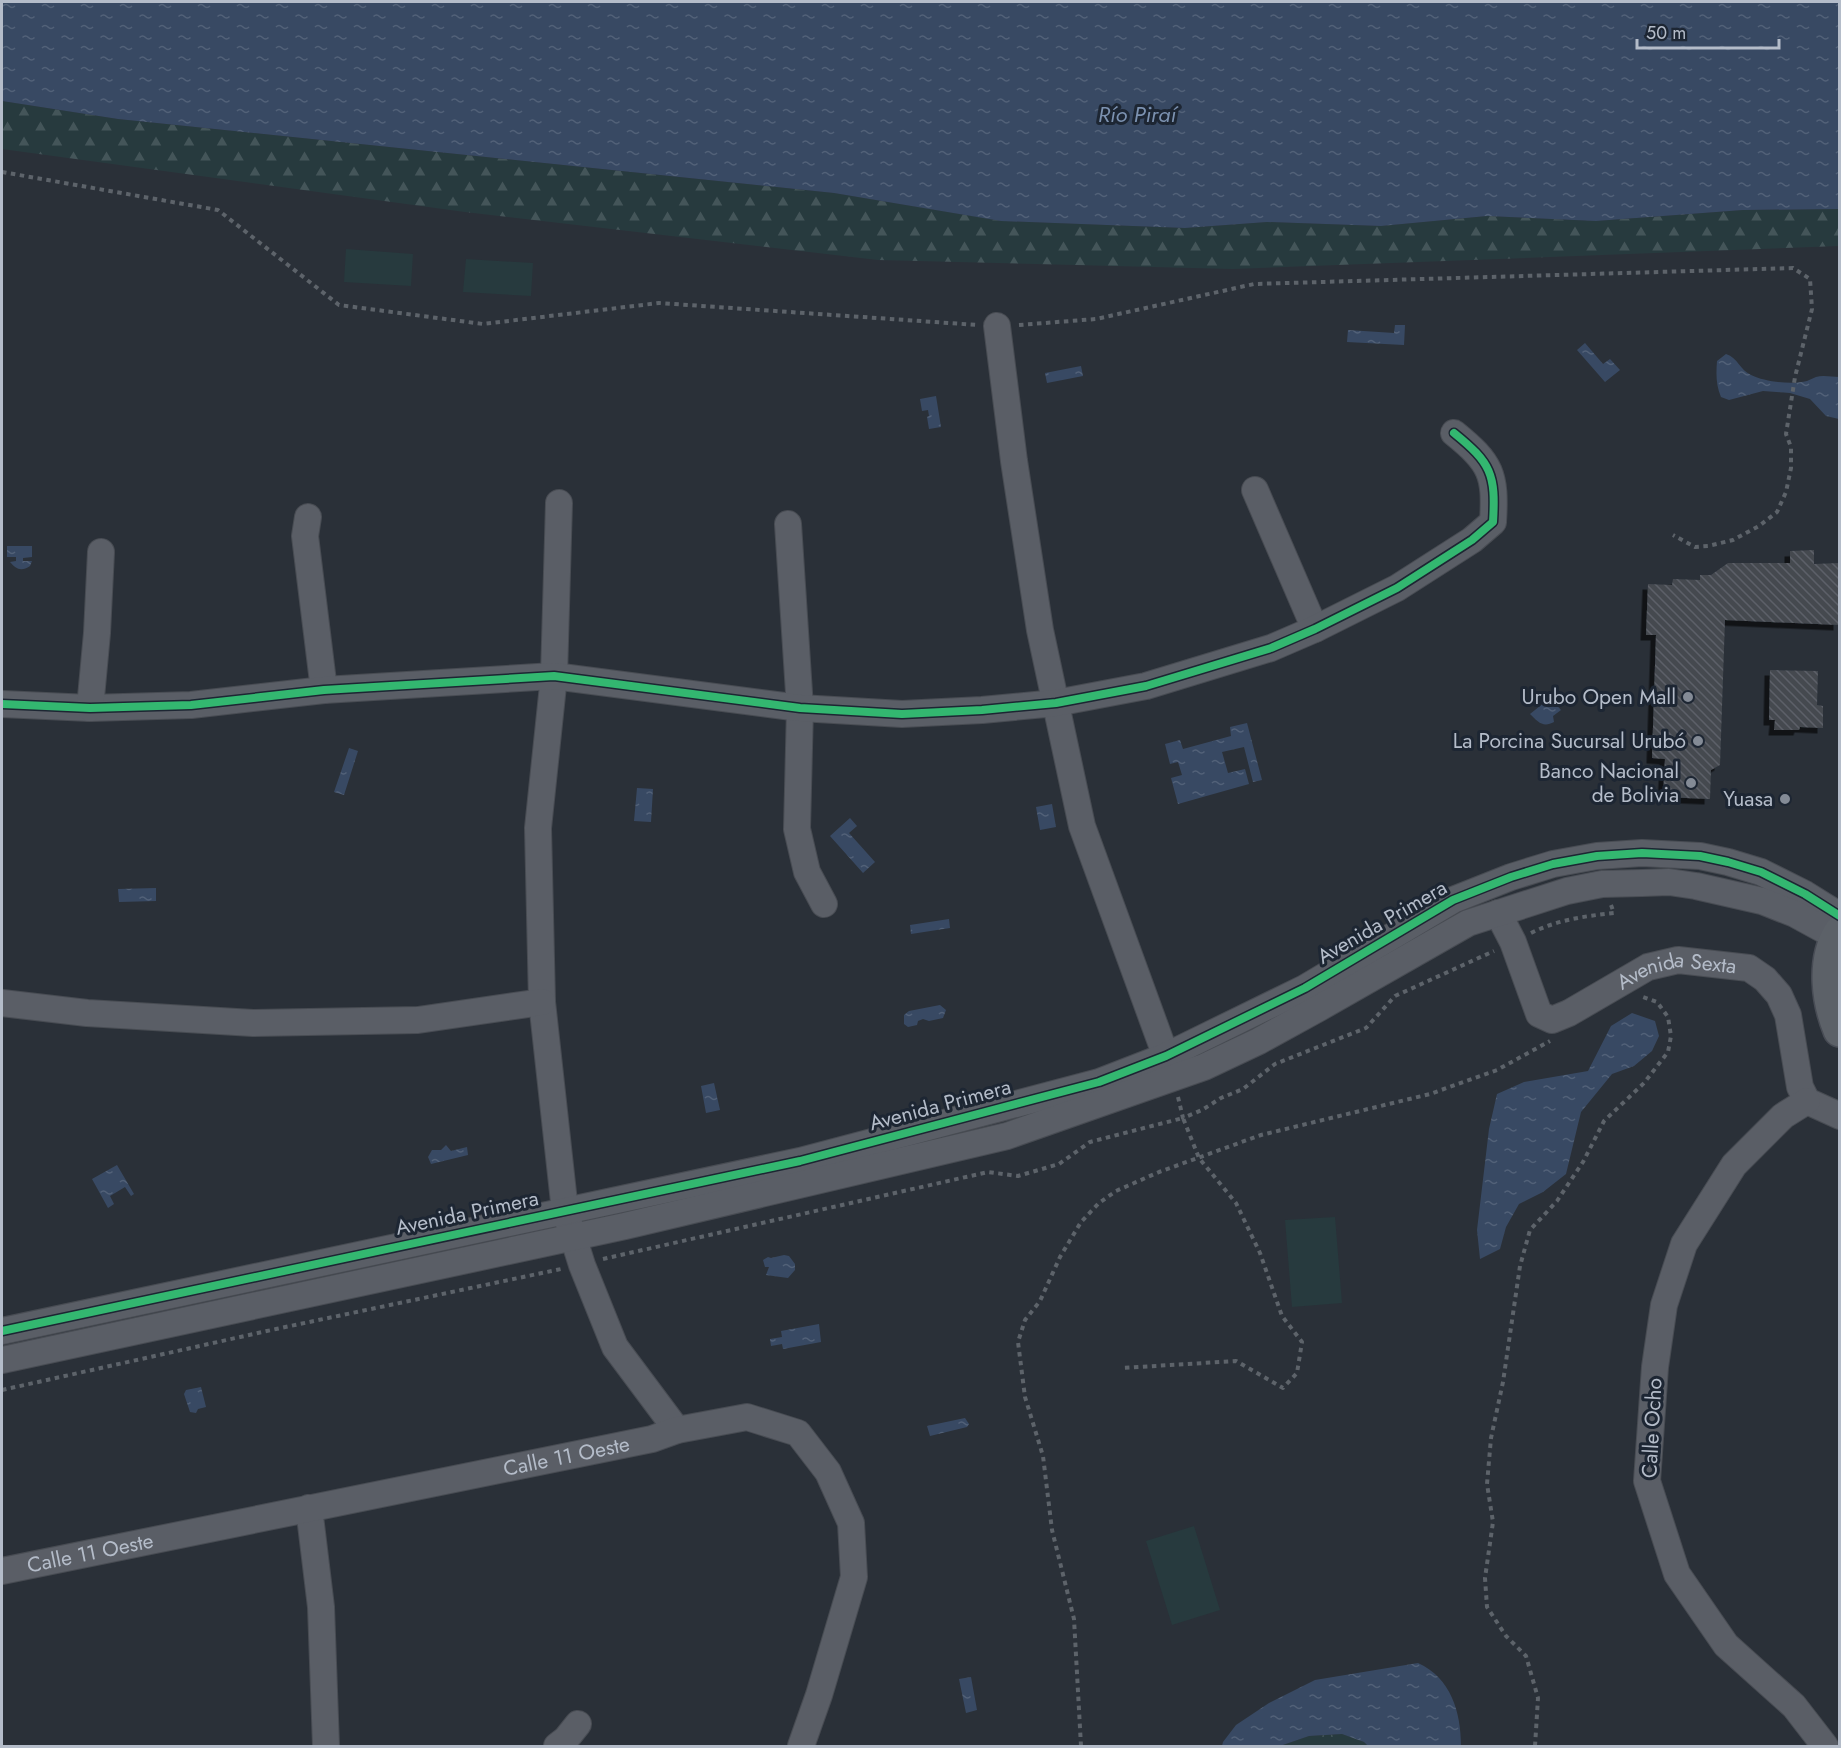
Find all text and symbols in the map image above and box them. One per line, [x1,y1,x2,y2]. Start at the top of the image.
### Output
scale bar [1637,12,1780,50]
text: 50 m [1646,20,1686,46]
water label: Río Piraí [1098,98,1179,130]
place label: Urubo Open Mall [1521,682,1676,712]
marker: Urubo Open Mall [1681,690,1695,704]
place label: La Porcina Sucursal Urubó [1453,726,1686,756]
marker: La Porcina Sucursal Urubó [1691,734,1705,748]
place label: Banco Nacional de Bolivia [1539,756,1679,810]
marker: Banco Nacional de Bolivia [1684,776,1698,790]
place label: Yuasa [1723,784,1773,814]
marker: Yuasa [1778,792,1792,806]
street label: Avenida Primera [1311,873,1453,971]
street label: Avenida Sexta [1611,945,1738,997]
street label: Avenida Primera [866,1072,1014,1138]
street label: Avenida Primera [393,1183,541,1243]
street label: Calle Ocho [1634,1377,1670,1479]
street label: Calle 11 Oeste [501,1429,633,1484]
street label: Calle 11 Oeste [24,1526,156,1581]

